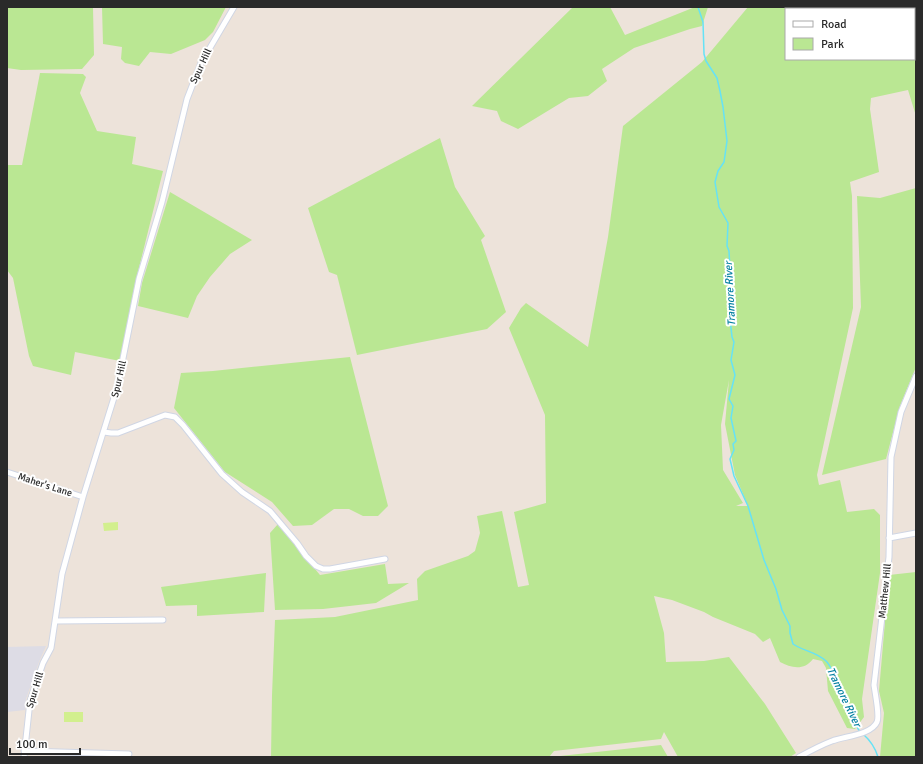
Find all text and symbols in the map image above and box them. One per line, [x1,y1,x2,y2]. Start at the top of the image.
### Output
legend [785,8,915,60]
text: Road [821,17,847,32]
text: Park [821,37,844,52]
street label: Spur Hill [188,46,214,86]
water label: Tramore River [722,259,738,327]
street label: Spur Hill [109,359,129,399]
street label: Maher's Lane [16,471,74,499]
street label: Matthew Hill [876,563,894,619]
water label: Tramore River [824,665,865,731]
street label: Spur Hill [24,670,46,710]
scale bar [10,730,80,756]
text: 100 m [16,737,48,752]

